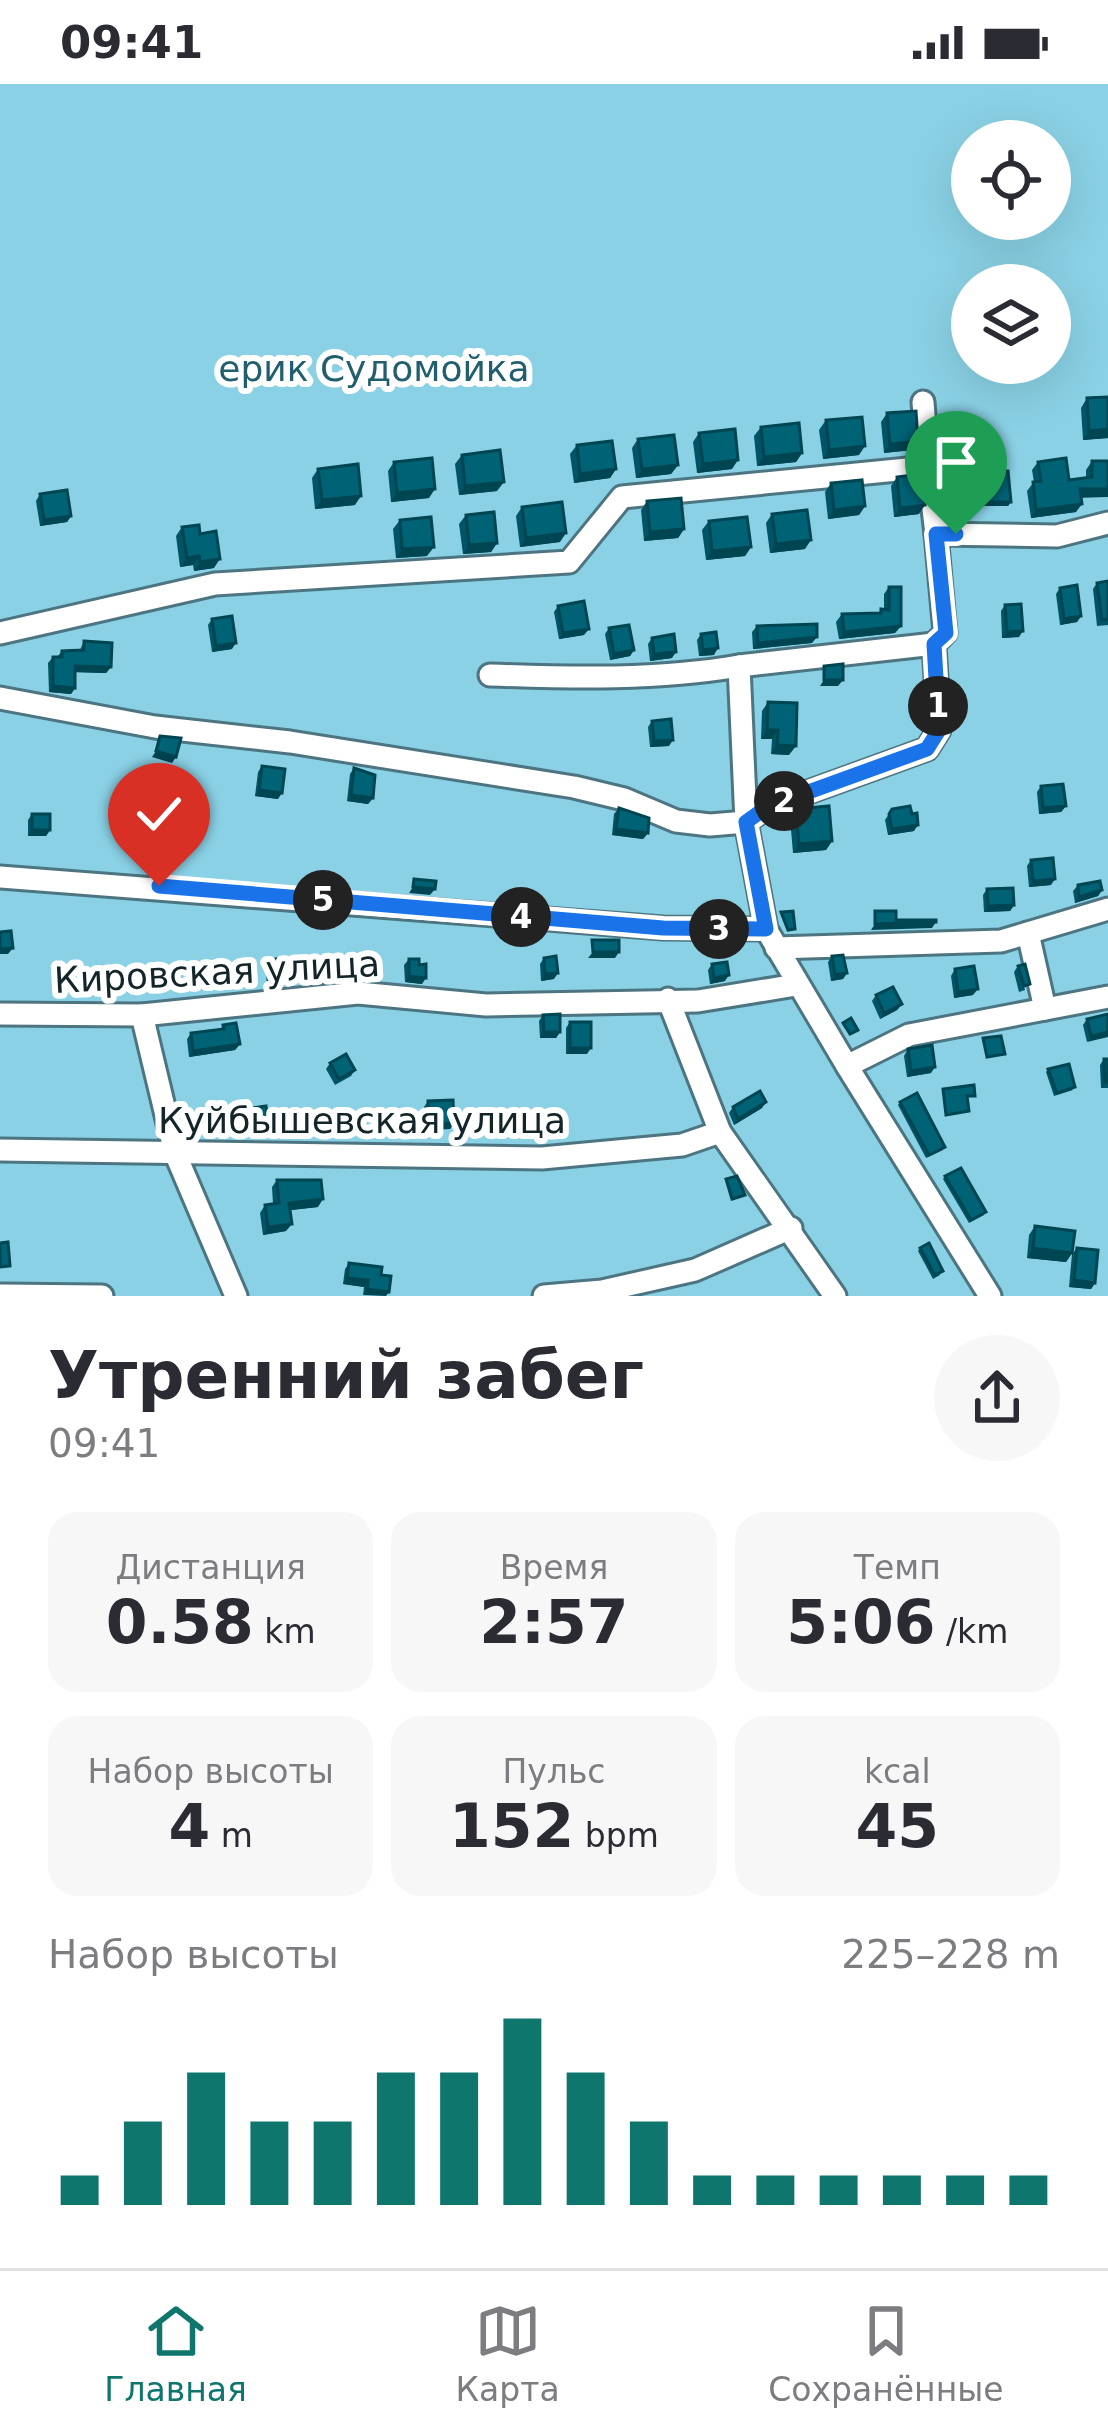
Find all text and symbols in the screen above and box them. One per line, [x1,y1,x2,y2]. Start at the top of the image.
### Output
text: 09:41 [60,16,203,69]
map controls [951,120,1071,384]
button: locate [951,120,1071,240]
button: layers [951,264,1071,384]
park label: ерик Судомойка [218,348,530,389]
pin [905,411,1007,534]
icon: arrive [923,429,989,495]
pin: 1 [908,676,968,736]
text: 1 [927,686,949,725]
pin [108,763,210,886]
pin: 2 [754,771,814,831]
icon: check [126,781,192,847]
text: 2 [773,781,795,820]
pin: 5 [293,870,353,930]
text: 5 [312,880,334,919]
pin: 4 [491,887,551,947]
text: 4 [510,897,532,936]
pin: 3 [689,899,749,959]
text: 3 [708,909,730,948]
street label: Кировская улица [53,943,381,1001]
street label: Куйбышевская улица [158,1100,566,1141]
button: share [934,1335,1060,1461]
text: Утренний забег [48,1337,644,1414]
text: 09:41 [48,1421,160,1466]
text: Дистанция [116,1548,306,1587]
text: Время [500,1548,608,1587]
text: Темп [854,1548,941,1587]
text: 0.58 [106,1587,254,1657]
text: 2:57 [479,1587,629,1657]
text: 5:06 [786,1587,936,1657]
text: km [254,1612,316,1651]
text: /km [936,1612,1008,1651]
text: Набор высоты [88,1752,334,1791]
text: Пульс [502,1752,606,1791]
text: kcal [864,1752,931,1791]
text: 4 [168,1791,210,1861]
text: 152 [449,1791,574,1861]
text: 45 [856,1791,939,1861]
text: m [210,1816,253,1855]
text: bpm [574,1816,659,1855]
text: Набор высоты [48,1932,339,1977]
text: 225–228 m [841,1932,1060,1977]
tab: Главная [104,2298,247,2409]
tab: Карта [456,2298,560,2409]
tab: Сохранённые [768,2298,1004,2409]

